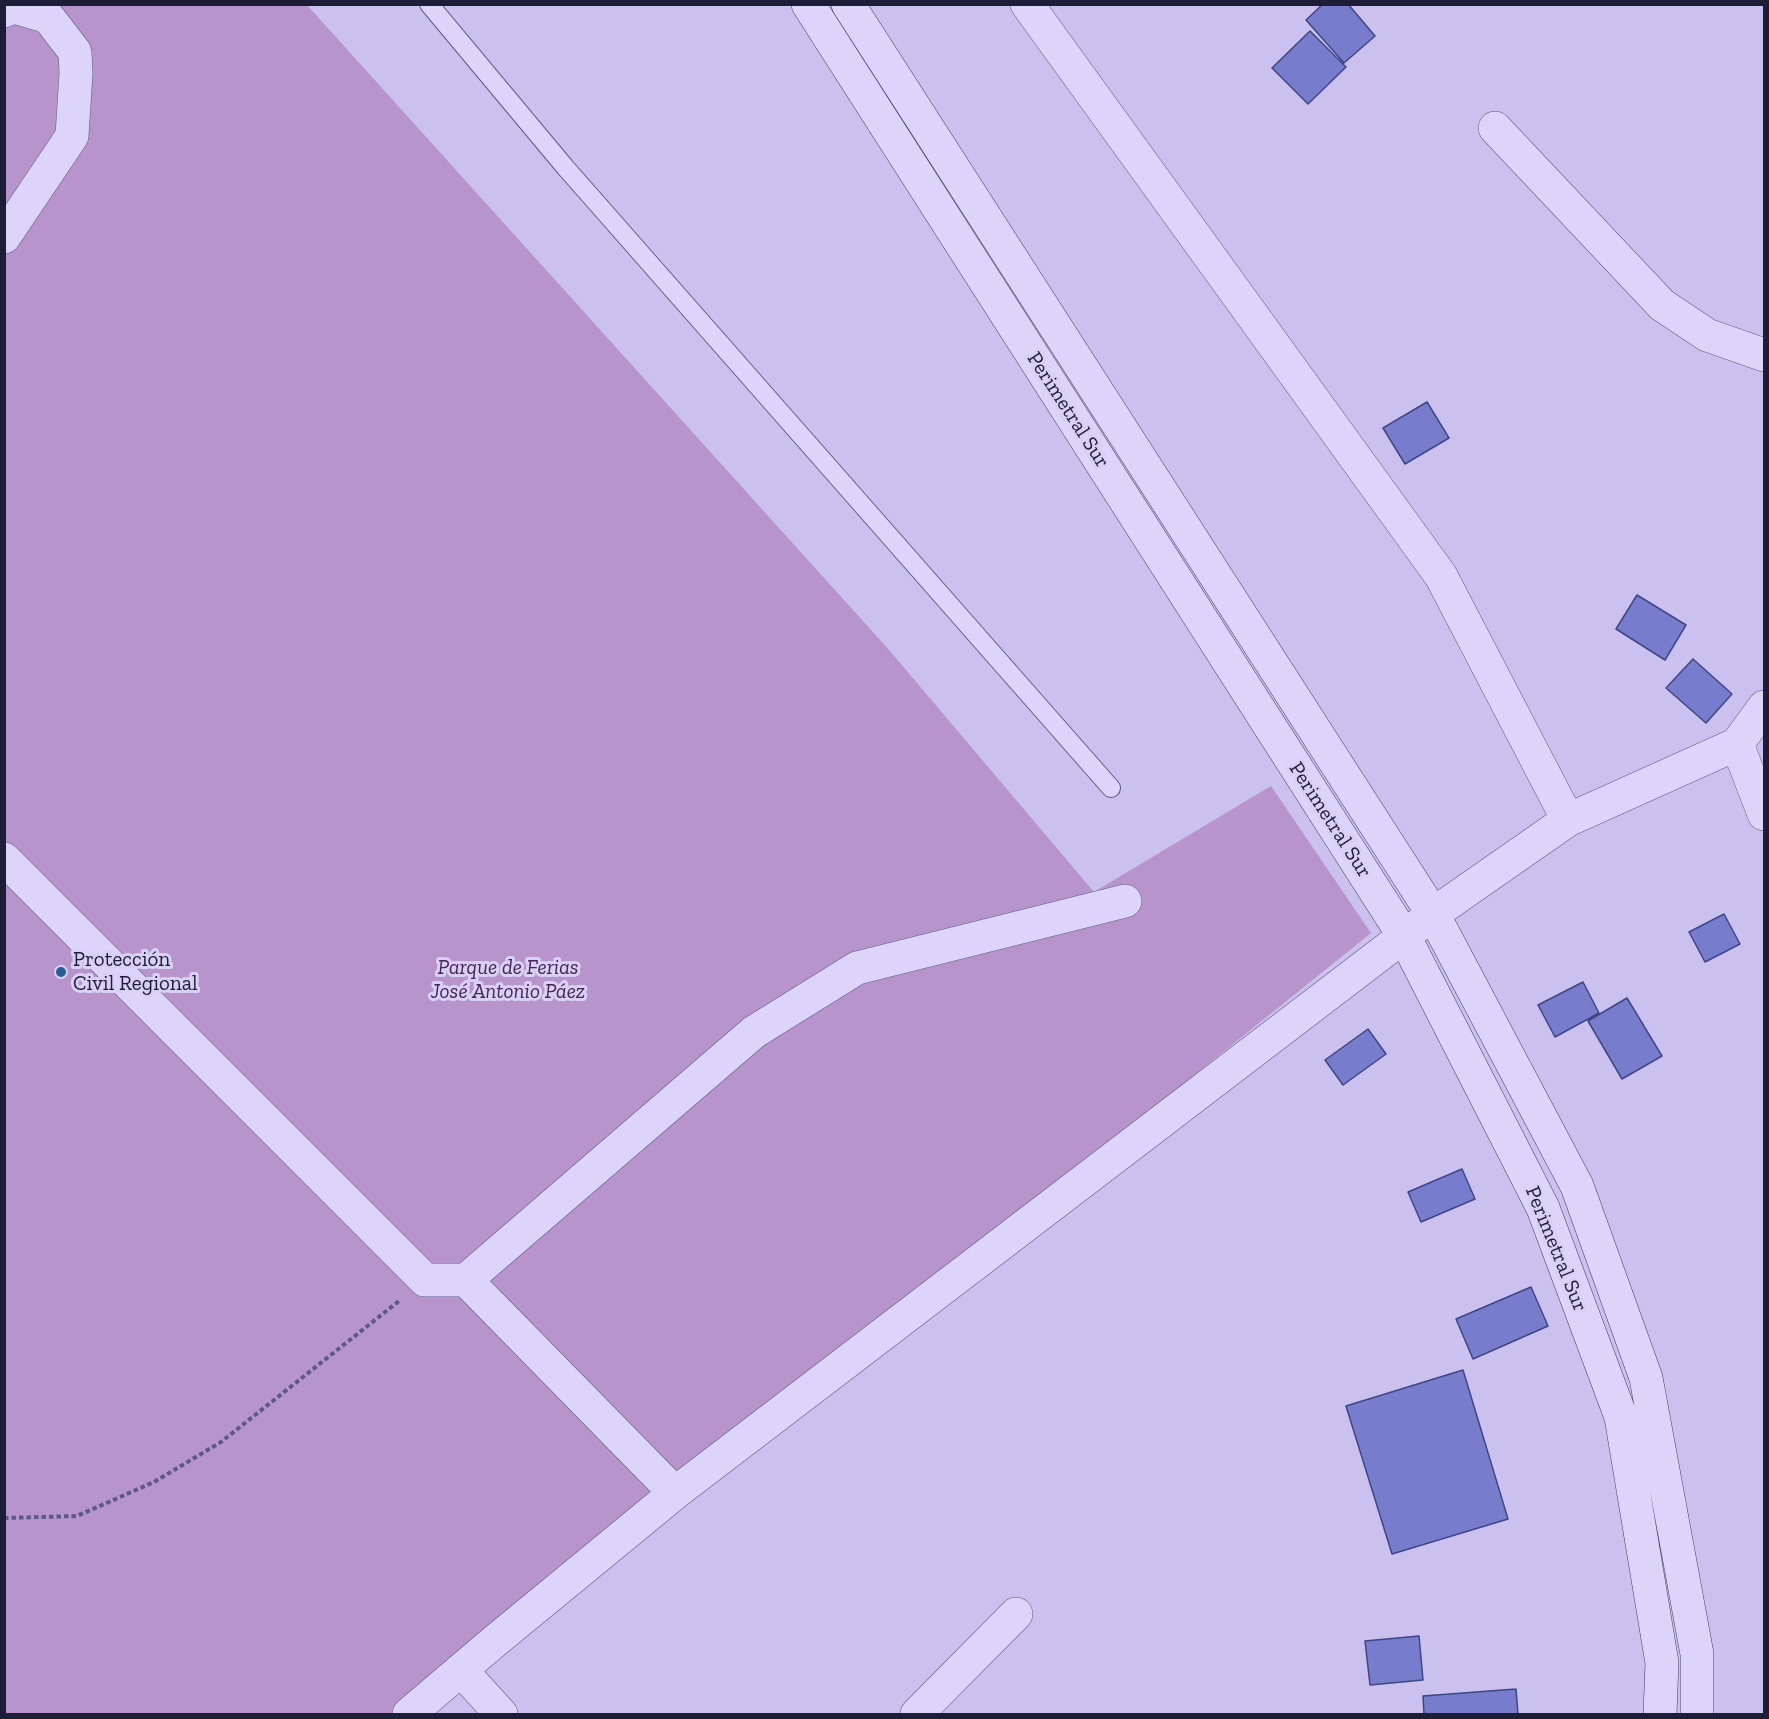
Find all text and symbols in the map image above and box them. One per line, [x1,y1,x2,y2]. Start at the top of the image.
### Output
street label: Perimetral Sur [1021,347,1115,473]
street label: Perimetral Sur [1283,757,1377,883]
place label: Protección Civil Regional [73,947,198,997]
park label: Parque de Ferias José Antonio Páez [431,955,585,1005]
marker: Protección Civil Regional [54,965,68,979]
street label: Perimetral Sur [1519,1183,1593,1315]

